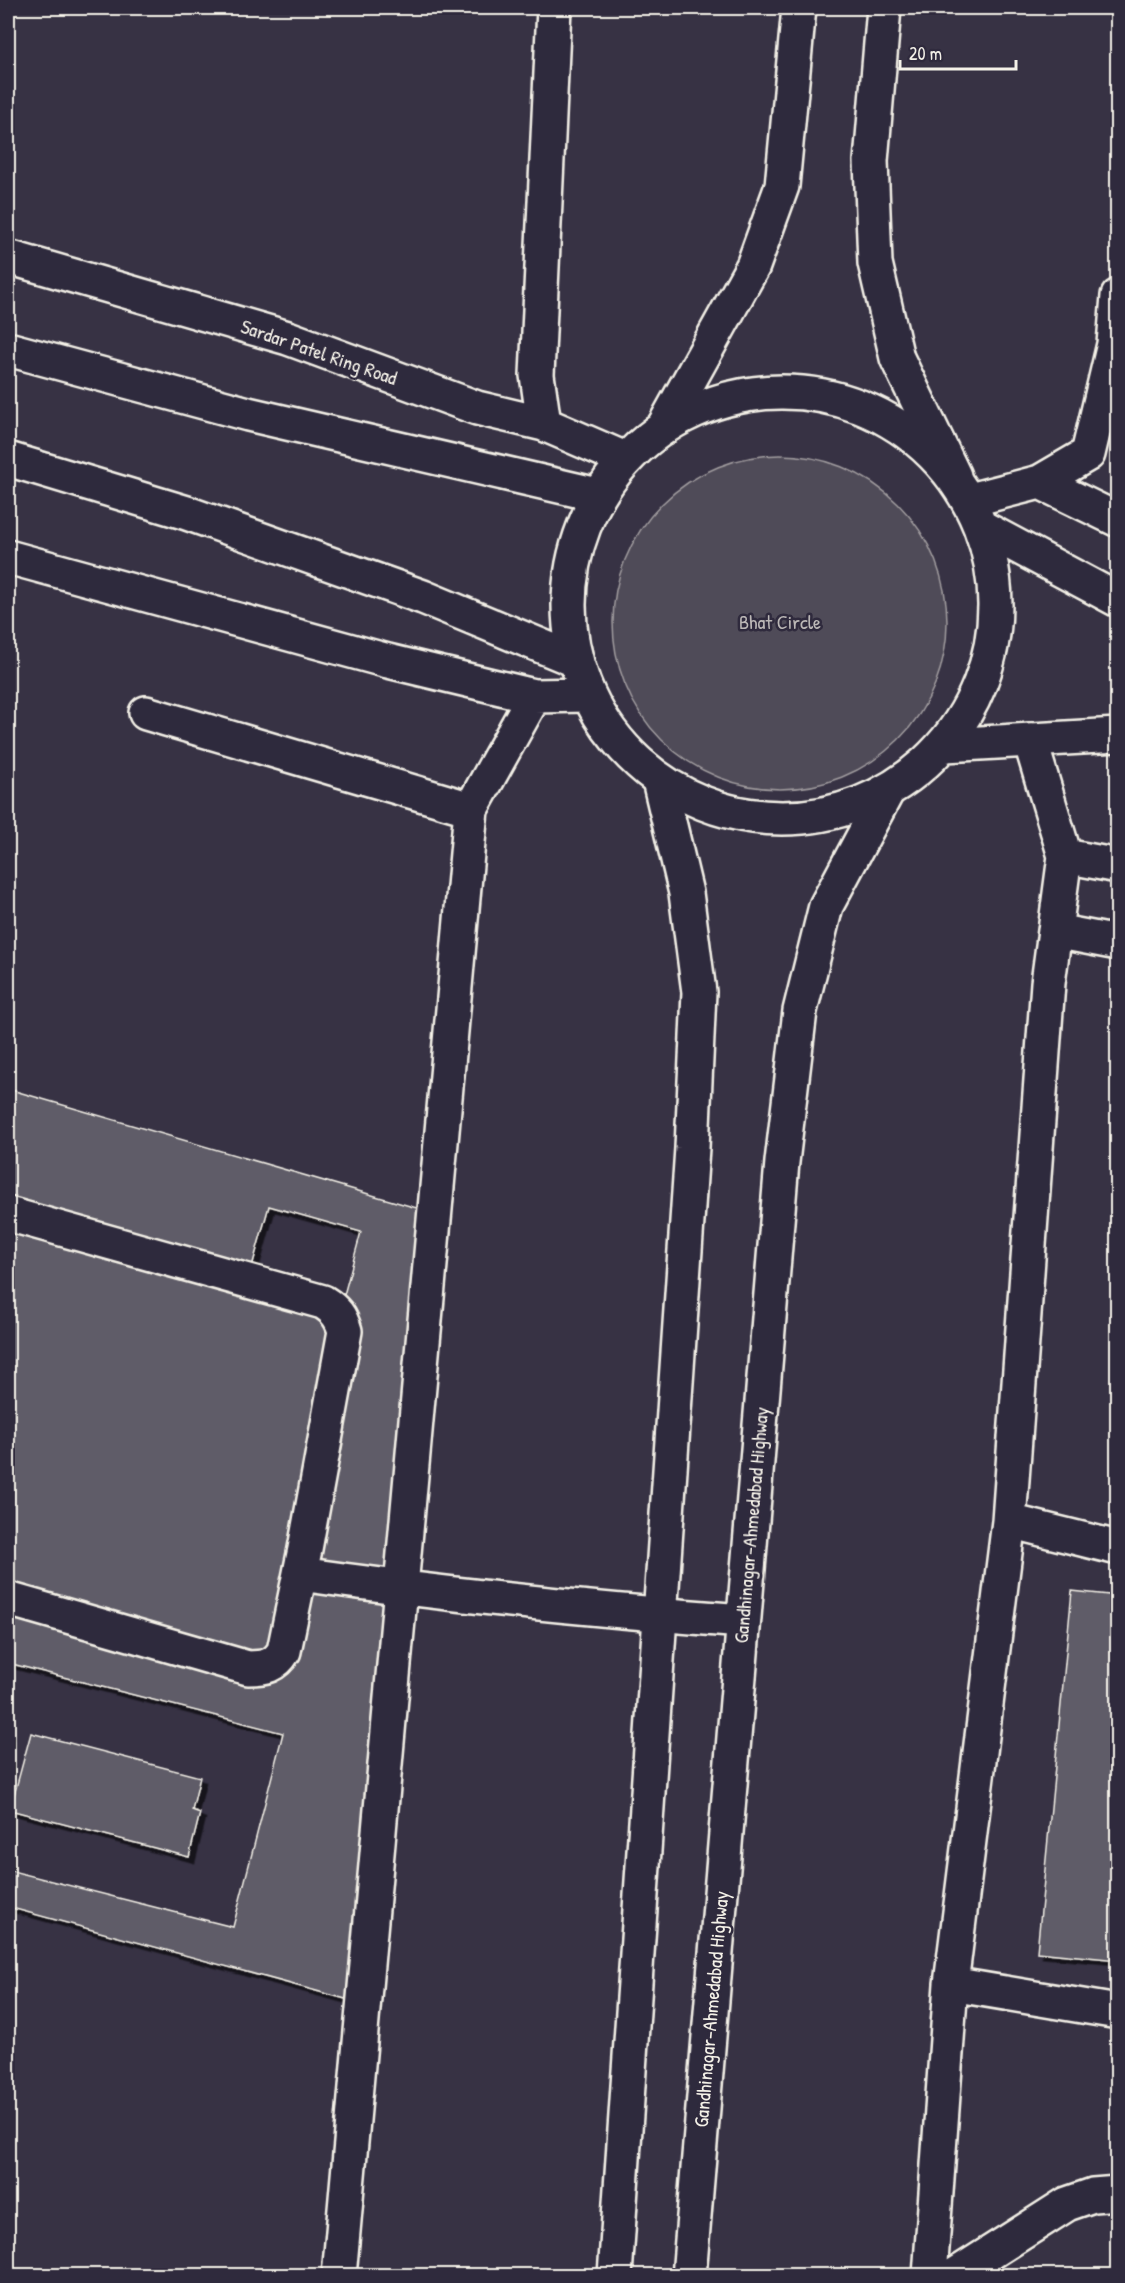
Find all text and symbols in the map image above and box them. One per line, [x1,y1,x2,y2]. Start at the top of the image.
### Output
scale bar [900,33,1016,71]
text: 20 m [909,41,942,66]
street label: Sardar Patel Ring Road [237,312,401,391]
park label: Bhat Circle [739,608,821,635]
street label: Gandhinagar-Ahmedabad Highway [727,1406,774,1644]
street label: Gandhinagar-Ahmedabad Highway [687,1890,734,2128]

